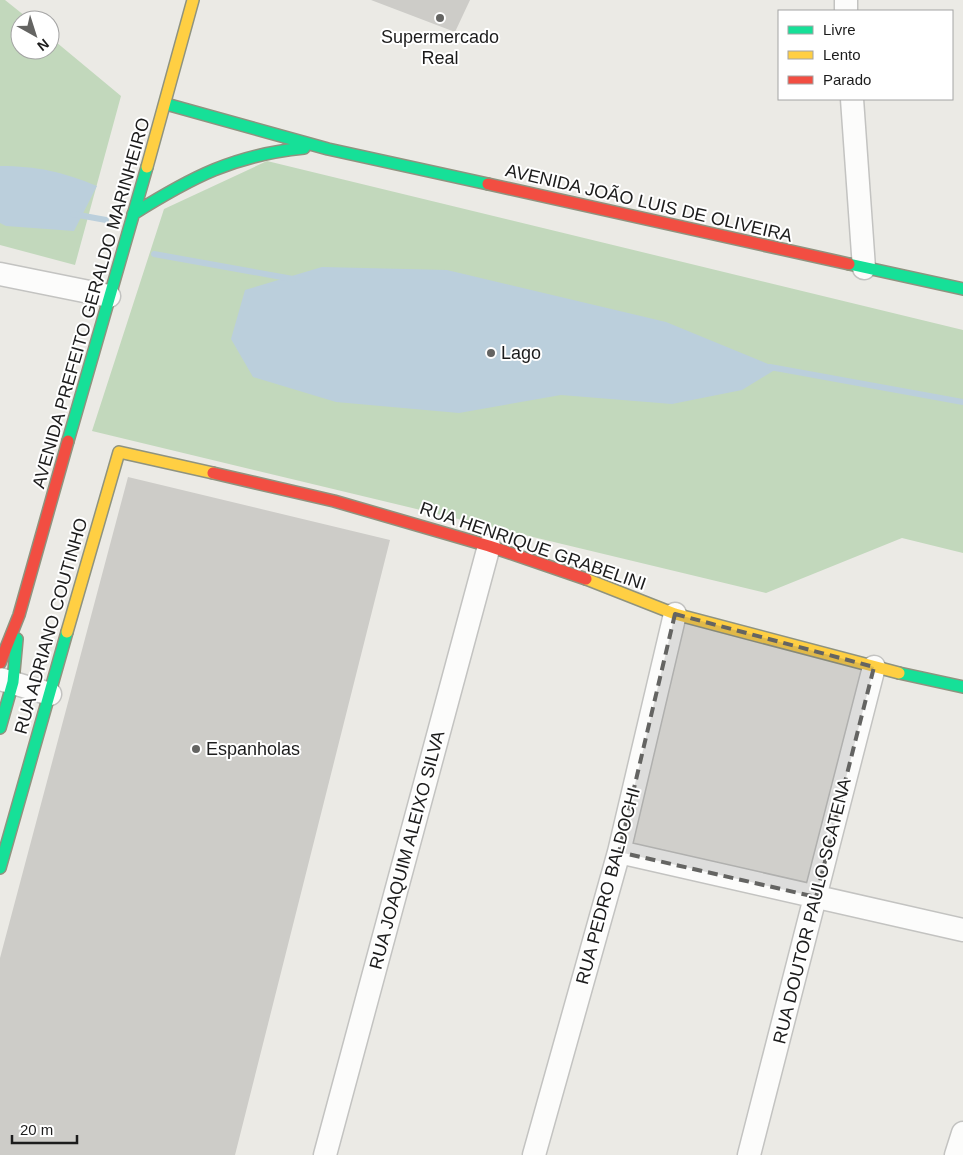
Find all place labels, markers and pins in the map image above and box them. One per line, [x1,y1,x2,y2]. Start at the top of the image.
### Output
marker: Supermercado Real [434,12,446,24]
place label: Supermercado Real [381,27,499,68]
place label: Lago [501,343,541,363]
marker: Lago [485,347,497,359]
place label: Espanholas [206,739,300,759]
marker: Espanholas [190,743,202,755]

